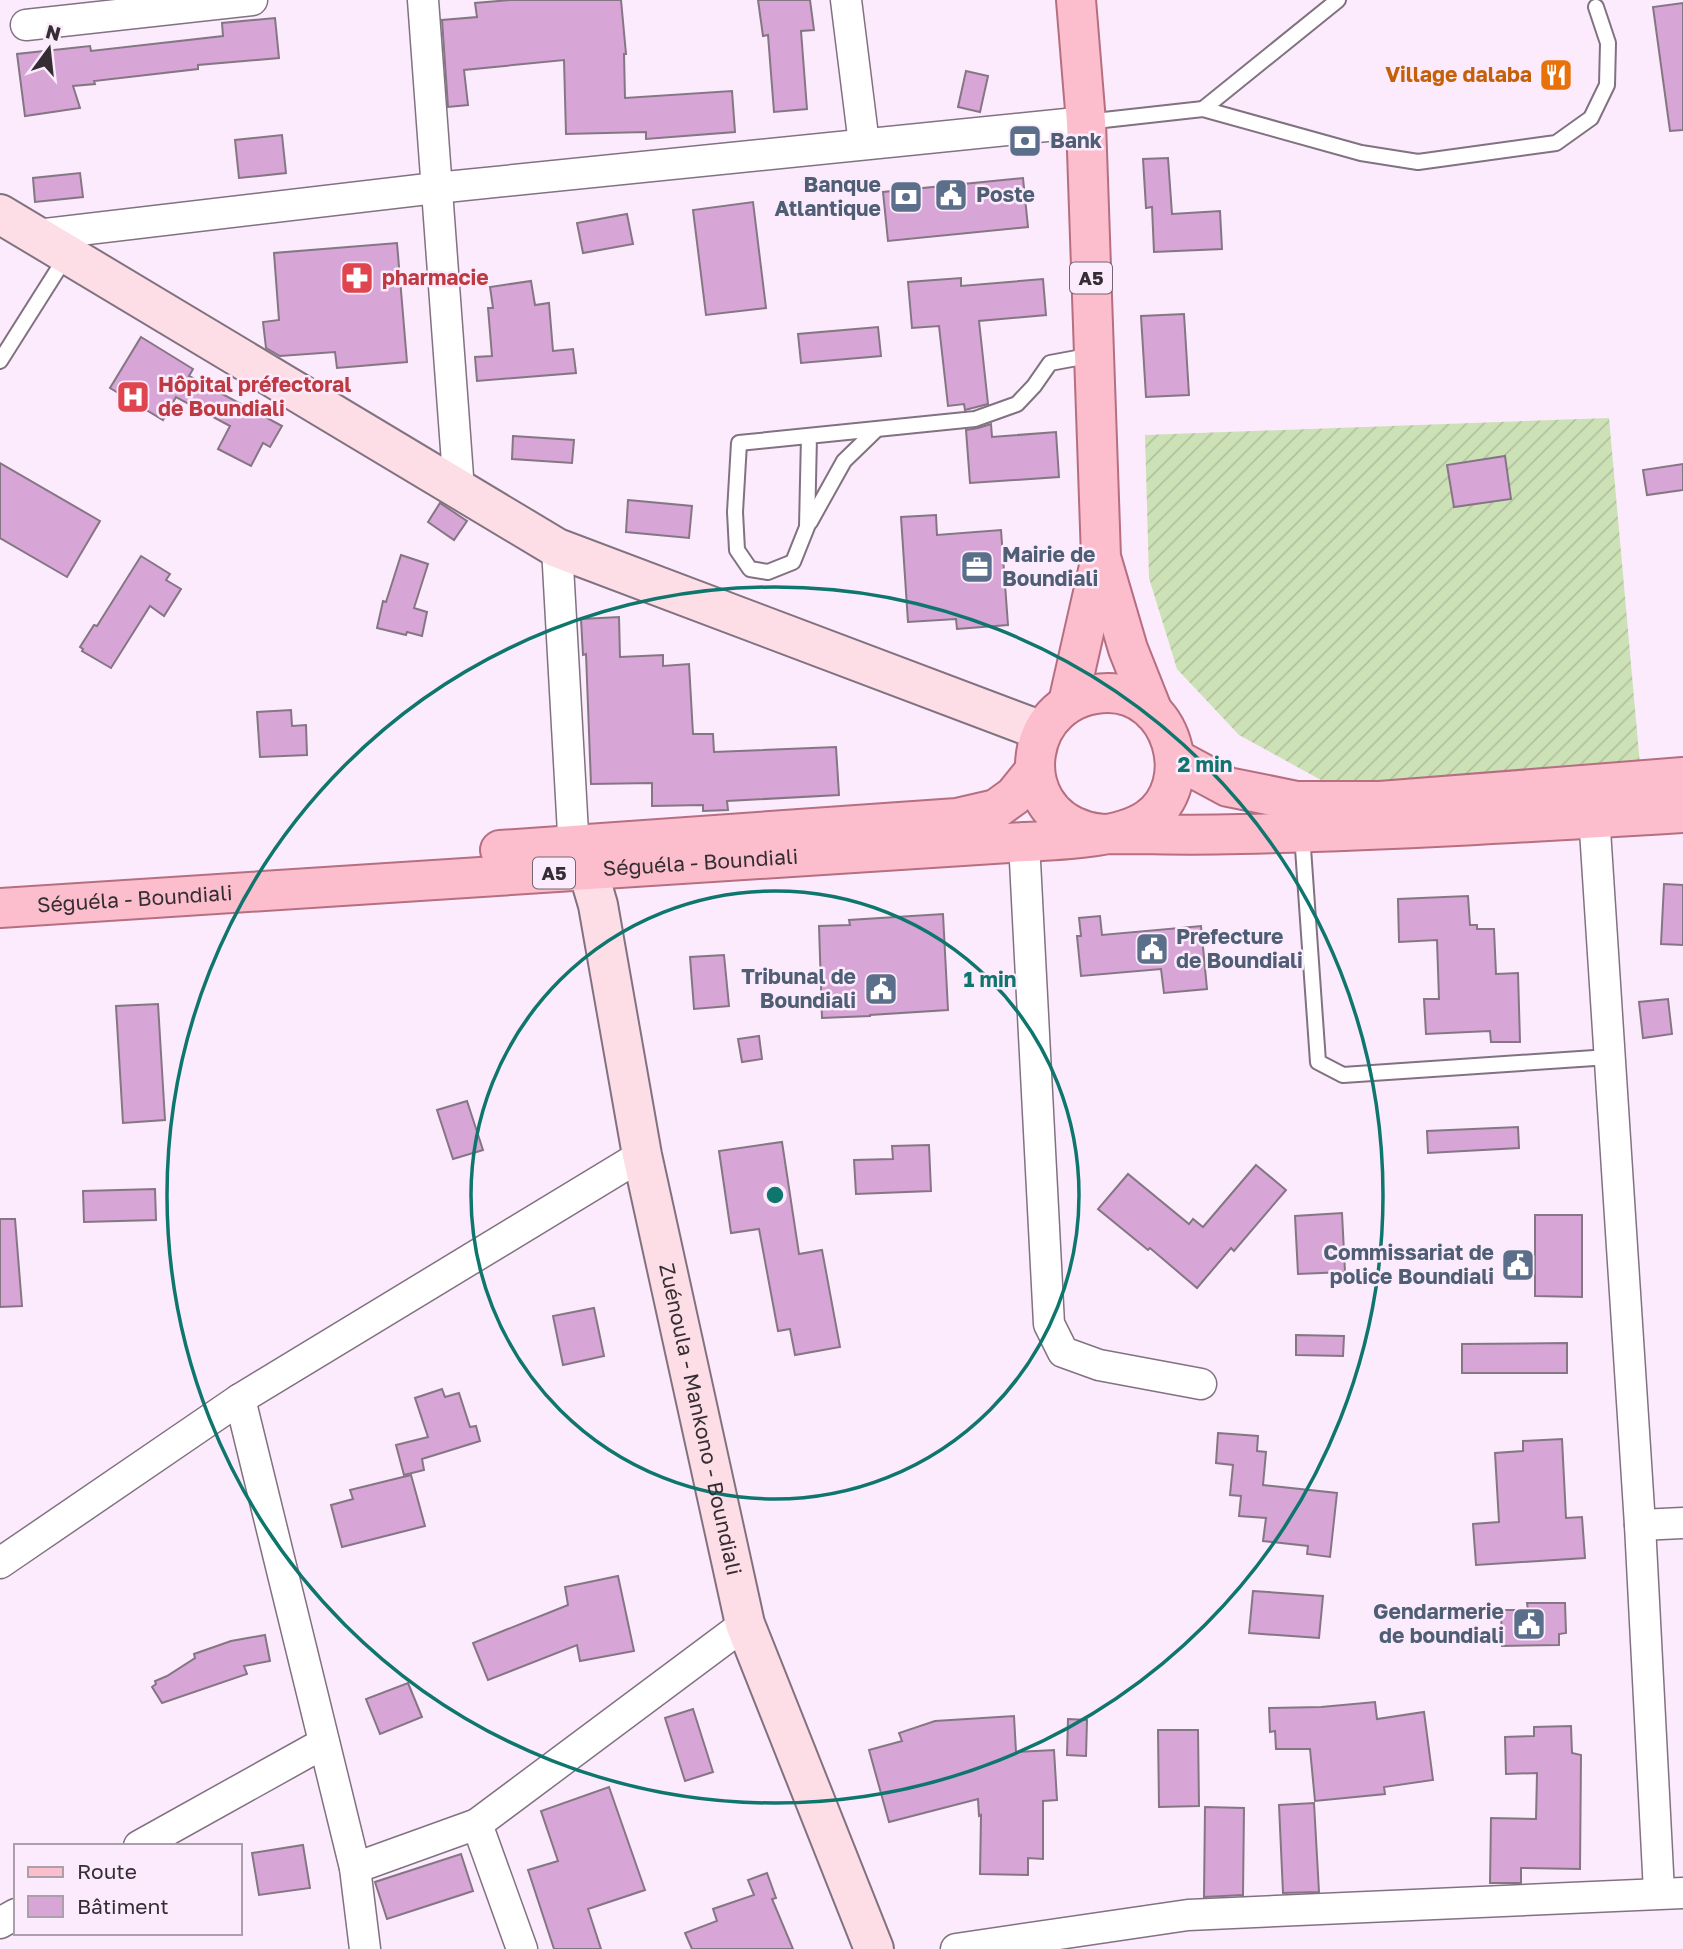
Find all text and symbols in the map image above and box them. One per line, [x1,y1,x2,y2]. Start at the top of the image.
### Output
north arrow [14,14,84,84]
text: N [44,19,63,45]
restaurant icon: Village dalaba [1537,56,1575,94]
place label: Village dalaba [1385,61,1532,87]
bank icon: Bank [1006,122,1044,160]
place label: Bank [1050,127,1102,153]
place label: Banque Atlantique [774,171,881,221]
public building icon: Poste [932,176,970,214]
bank icon: Banque Atlantique [887,178,925,216]
place label: Poste [976,181,1035,207]
pharmacy icon: pharmacie [338,259,376,297]
road number: A5 [1070,262,1112,294]
place label: pharmacie [382,264,489,290]
place label: Hôpital préfectoral de Boundiali [158,371,351,421]
hospital icon: Hôpital préfectoral de Boundiali [114,378,152,416]
place label: Mairie de Boundiali [1002,541,1098,591]
office icon: Mairie de Boundiali [958,548,996,586]
text: 2 min [1178,751,1232,777]
street label: Séguéla - Boundiali [602,843,799,881]
road number: A5 [533,858,575,888]
street label: Séguéla - Boundiali [36,879,233,918]
place label: Prefecture de Boundiali [1176,923,1303,973]
public building icon: Prefecture de Boundiali [1133,930,1171,968]
place label: Tribunal de Boundiali [741,963,856,1013]
text: 1 min [964,966,1016,992]
public building icon: Tribunal de Boundiali [862,970,900,1008]
centre of rings [763,1183,787,1207]
place label: Commissariat de police Boundiali [1323,1239,1494,1289]
public building icon: Commissariat de police Boundiali [1499,1246,1537,1284]
street label: Zuénoula - Mankono - Boundiali [654,1261,748,1578]
place label: Gendarmerie de boundiali [1373,1598,1504,1648]
public building icon: Gendarmerie de boundiali [1510,1605,1548,1643]
legend [14,1844,242,1935]
text: Route [77,1858,137,1884]
text: Bâtiment [77,1893,169,1919]

